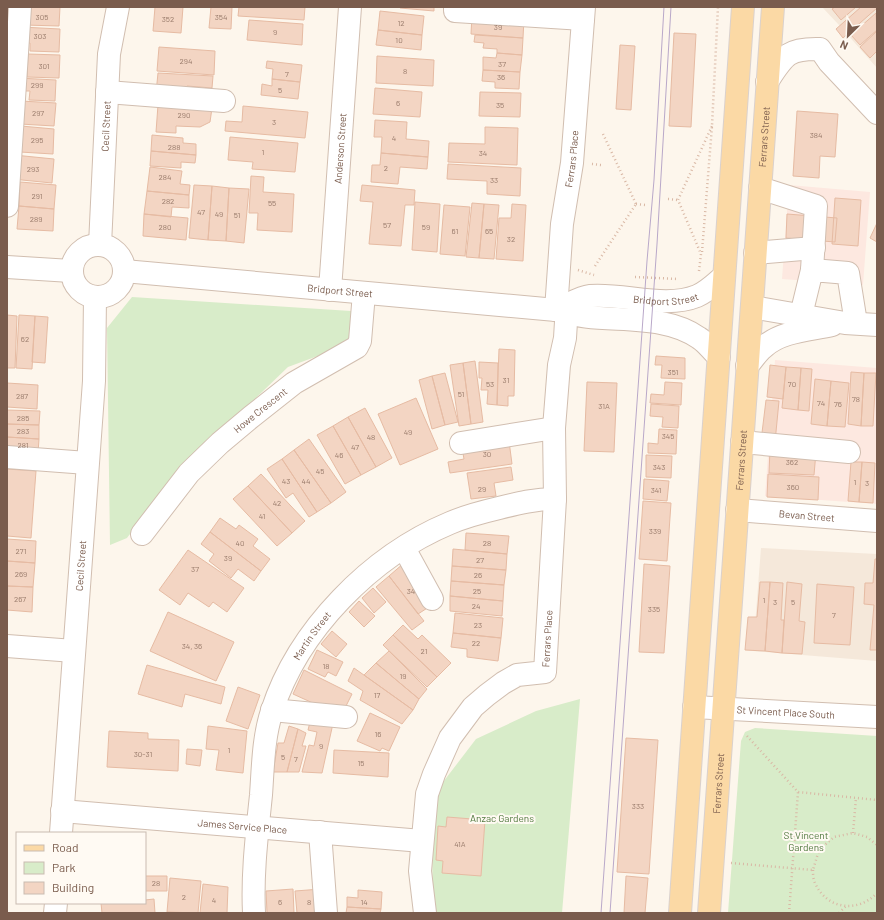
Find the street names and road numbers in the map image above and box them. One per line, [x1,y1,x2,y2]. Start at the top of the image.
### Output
street label: Cecil Street [98,100,113,152]
street label: Ferrars Street [756,106,772,168]
street label: Anderson Street [332,112,349,184]
street label: Ferrars Place [562,130,580,188]
street label: Bridport Street [307,282,374,299]
street label: Bridport Street [632,290,700,307]
street label: Howe Crescent [231,385,290,435]
street label: Ferrars Street [733,429,749,491]
street label: Bevan Street [778,507,836,524]
street label: Cecil Street [73,540,88,591]
street label: Martin Street [290,609,333,662]
street label: Ferrars Place [539,610,555,668]
street label: St Vincent Place South [736,703,835,721]
street label: Ferrars Street [710,752,726,814]
street label: James Service Place [197,816,288,836]

